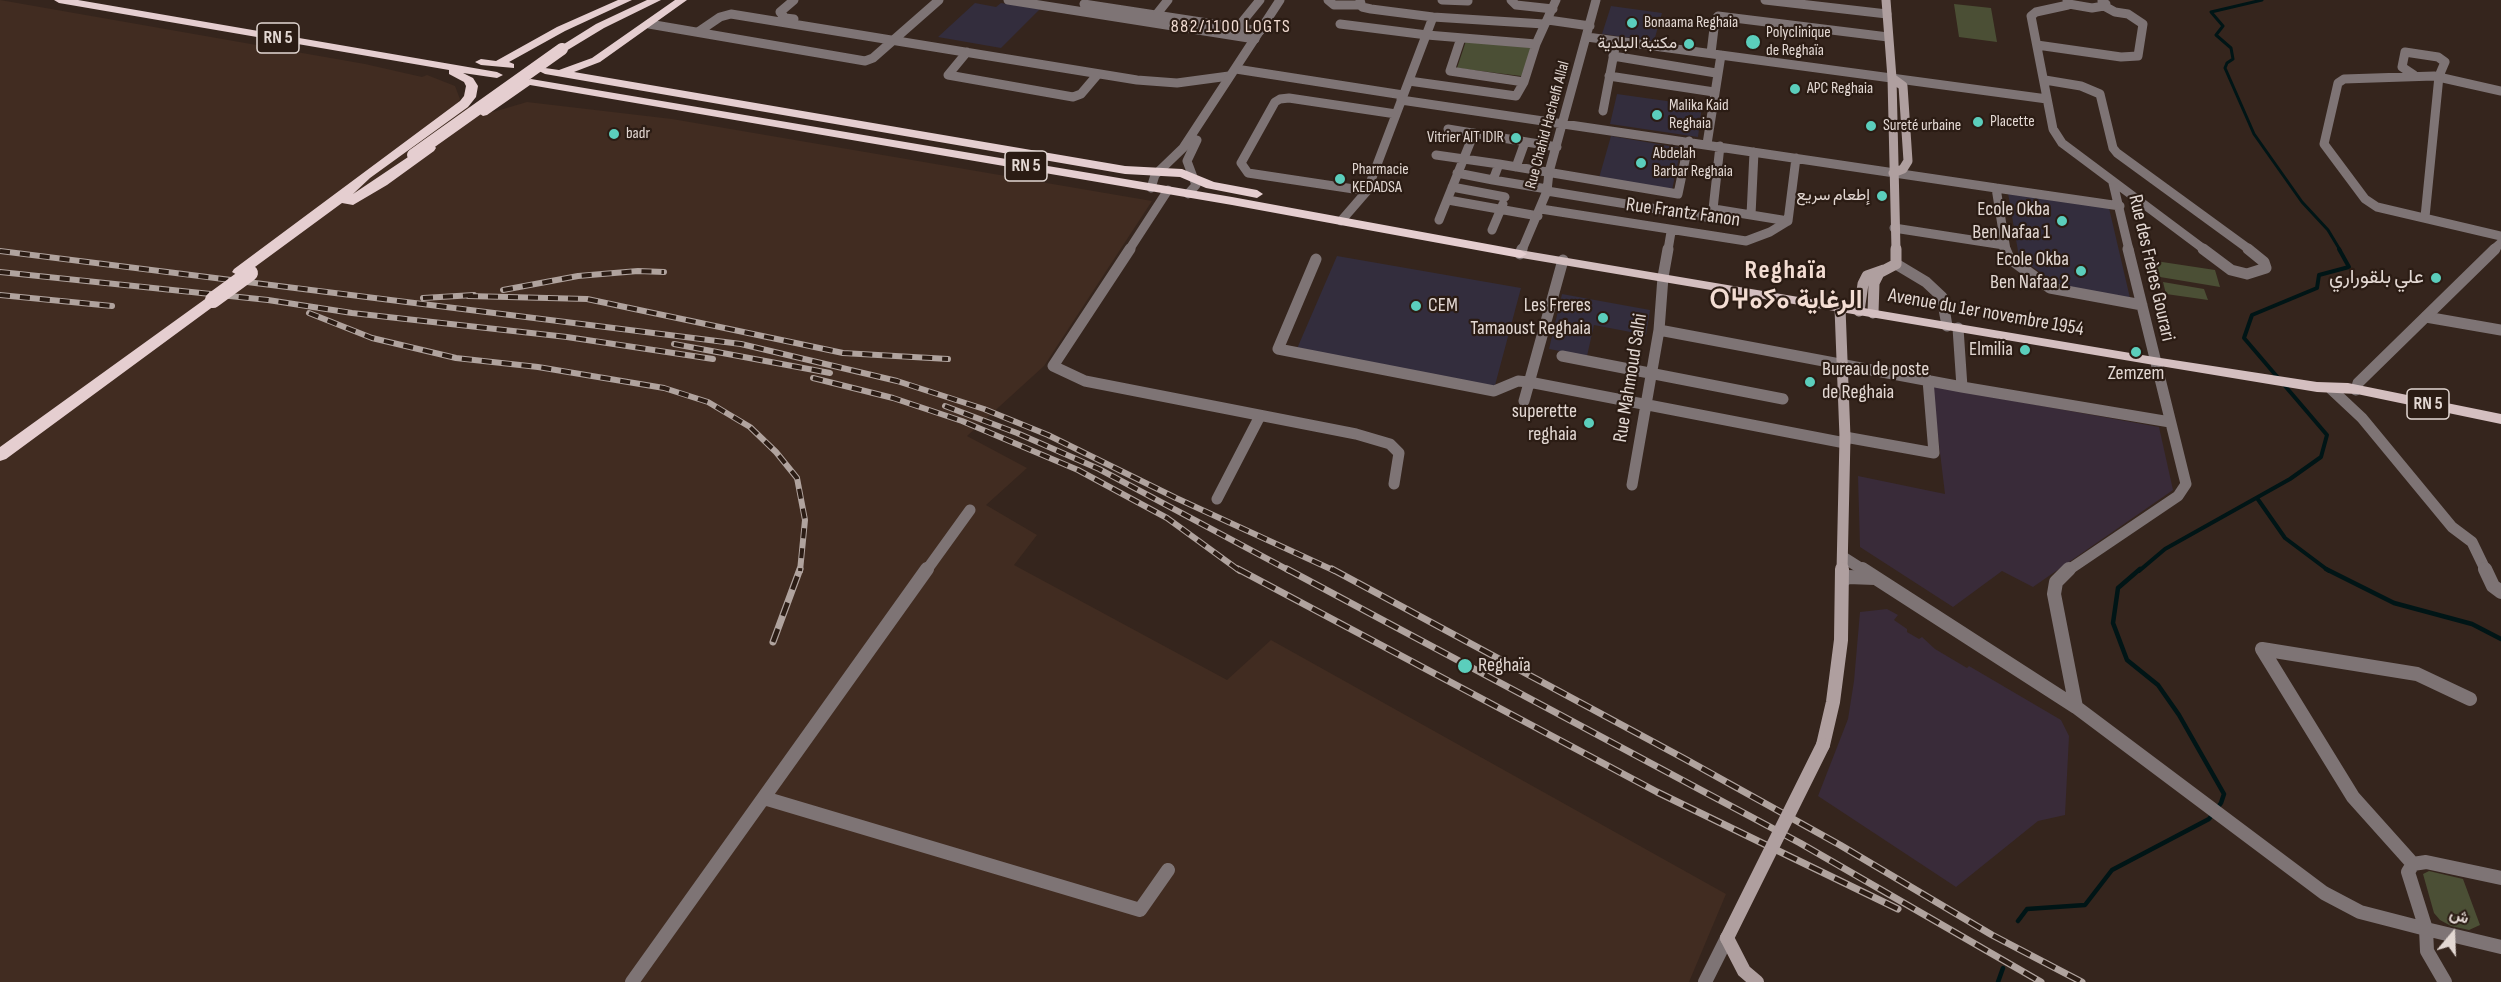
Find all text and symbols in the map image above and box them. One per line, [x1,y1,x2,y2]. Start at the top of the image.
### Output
place label: Bonaama Reghaia [1644,13,1738,33]
district label: 882/1100 LOGTS [1171,16,1291,38]
marker: Bonaama Reghaia [1625,16,1639,30]
road number: RN 5 [257,23,299,53]
place label: Polyclinique de Reghaïa [1766,23,1831,61]
marker: Polyclinique de Reghaïa [1744,33,1762,51]
place label: مكتبة البلدية [1597,34,1677,54]
marker: مكتبة البلدية [1682,37,1696,51]
street label: Rue Chahid Hachelfi Allal [1522,59,1574,191]
place label: APC Reghaia [1807,79,1873,99]
marker: APC Reghaia [1788,82,1802,96]
place label: Malika Kaid Reghaia [1669,96,1729,134]
marker: Malika Kaid Reghaia [1650,108,1664,122]
place label: Placette [1990,112,2035,132]
marker: Placette [1971,115,1985,129]
place label: Sureté urbaine [1883,116,1961,136]
marker: Sureté urbaine [1864,119,1878,133]
place label: badr [626,124,650,144]
marker: badr [607,127,621,141]
place label: Vitrier AIT IDIR [1427,128,1504,148]
marker: Vitrier AIT IDIR [1509,131,1523,145]
place label: Abdelah Barbar Reghaia [1653,144,1733,182]
road number: RN 5 [1005,151,1047,181]
marker: Abdelah Barbar Reghaia [1634,156,1648,170]
place label: Pharmacie KEDADSA [1352,160,1409,198]
marker: Pharmacie KEDADSA [1333,172,1347,186]
place label: إطعام سريع [1796,186,1870,206]
marker: إطعام سريع [1875,189,1889,203]
street label: Rue des Frères Gourari [2122,192,2180,344]
street label: Rue Frantz Fanon [1624,193,1742,233]
place label: Ecole Okba Ben Nafaa 1 [1972,198,2050,245]
marker: Ecole Okba Ben Nafaa 1 [2055,214,2069,228]
place label: Ecole Okba Ben Nafaa 2 [1990,248,2069,295]
district label: Reghaïa ⵔⵖⴰⵢⴰ الرغاية [1714,255,1858,316]
marker: Ecole Okba Ben Nafaa 2 [2074,264,2088,278]
place label: علي بلقوراري [2329,266,2424,290]
marker: علي بلقوراري [2429,271,2443,285]
street label: Avenue du 1er novembre 1954 [1886,284,2086,342]
place label: CEM [1428,294,1458,318]
place label: Les Freres Tamaoust Reghaia [1470,294,1591,341]
marker: CEM [1409,299,1423,313]
marker: Les Freres Tamaoust Reghaia [1596,311,1610,325]
street label: Rue Mahmoud Salhi [1609,312,1653,444]
place label: Elmilia [1969,338,2013,362]
marker: Elmilia [2018,343,2032,357]
marker: Zemzem [2129,345,2143,359]
place label: Bureau de poste de Reghaia [1822,358,1929,405]
place label: Zemzem [2108,362,2164,386]
marker: Bureau de poste de Reghaia [1803,375,1817,389]
road number: RN 5 [2407,389,2449,419]
place label: superette reghaia [1512,400,1577,447]
marker: superette reghaia [1582,416,1596,430]
place label: Reghaïa [1478,654,1531,678]
marker: Reghaïa [1456,657,1474,675]
north arrow [2423,904,2483,964]
text: ش [2447,904,2471,929]

